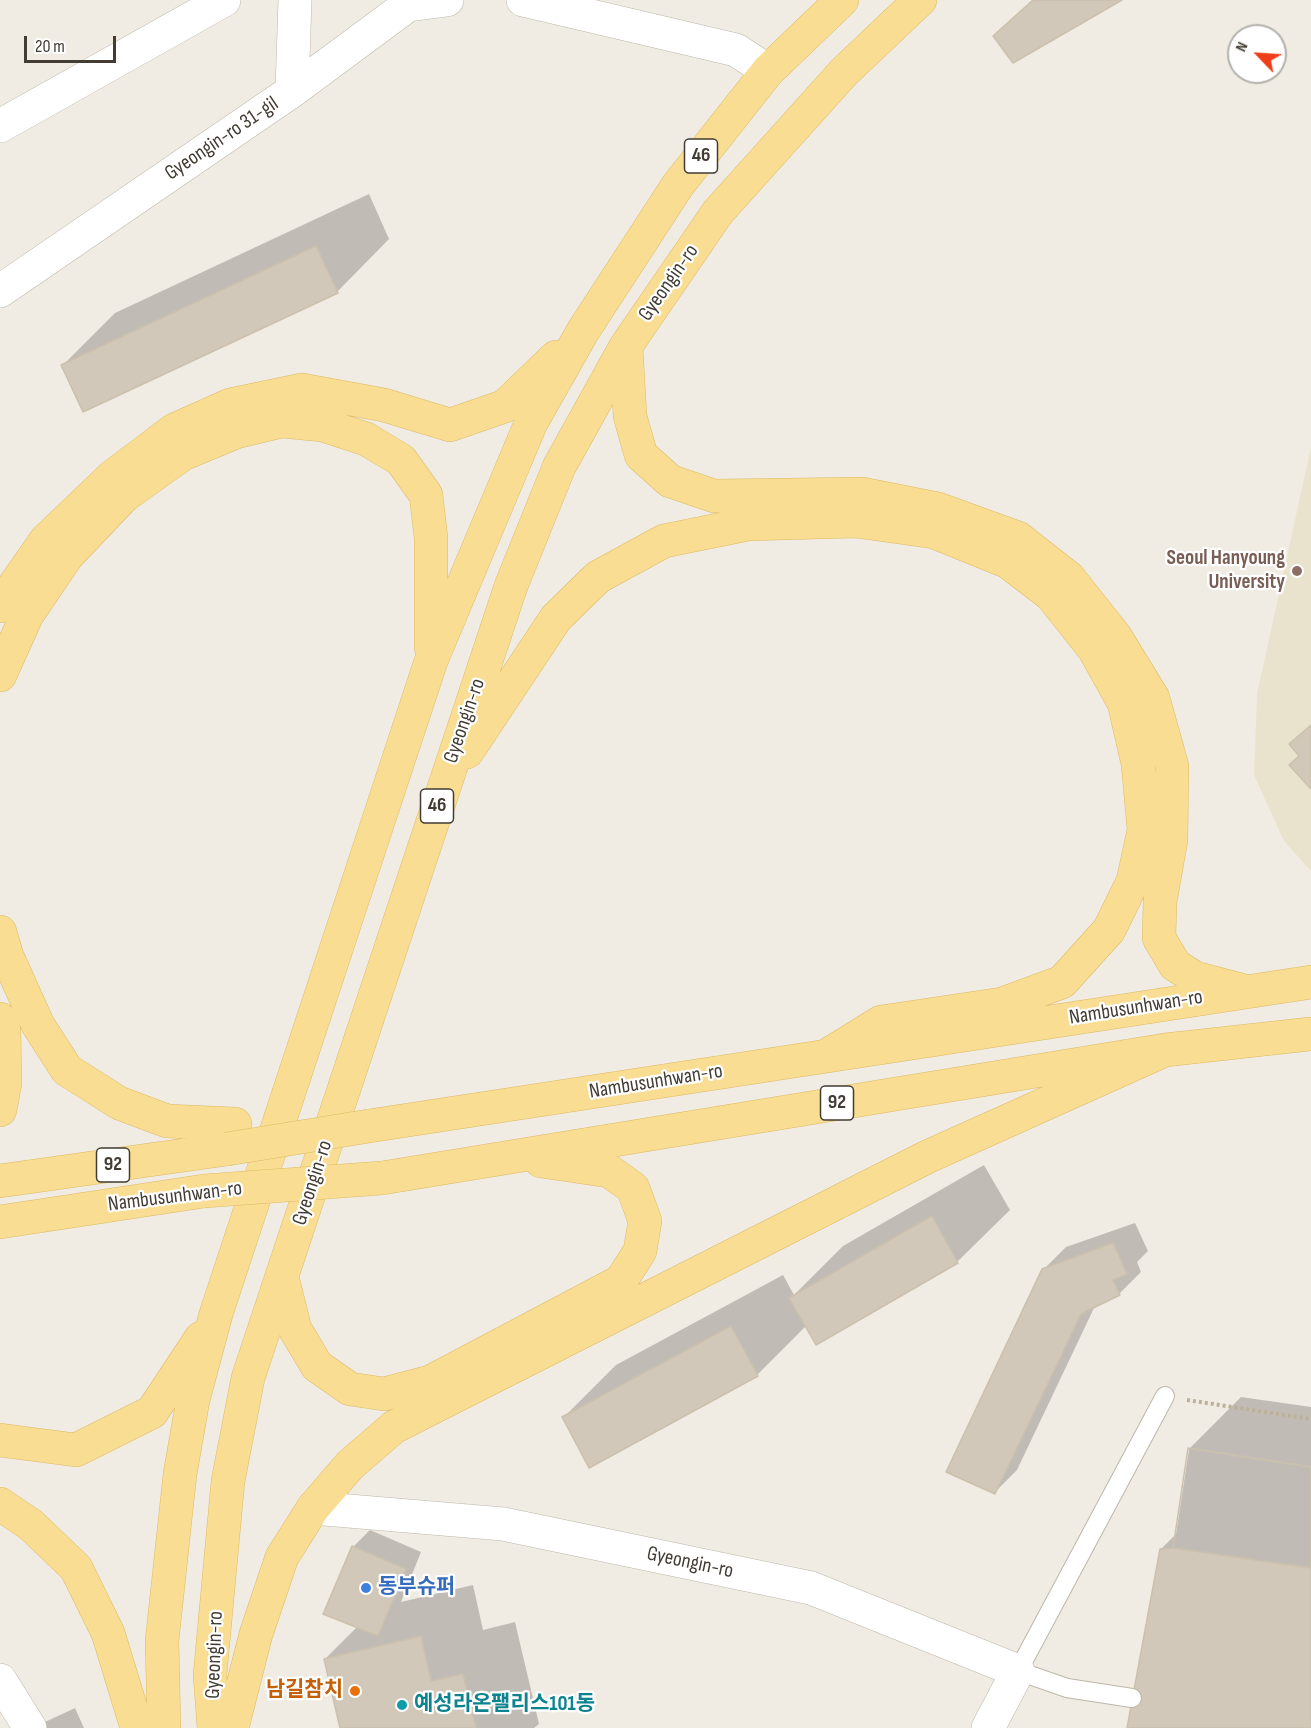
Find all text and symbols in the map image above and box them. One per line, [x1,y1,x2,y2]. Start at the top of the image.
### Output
scale bar [27,24,118,62]
north arrow [1227,24,1287,84]
text: 20 m [35,36,65,57]
text: N [1232,39,1252,55]
street label: Gyeongin-ro 31-gil [160,92,284,186]
road number: 46 [684,139,718,173]
street label: Gyeongin-ro [634,240,704,326]
place label: Seoul Hanyoung University [1167,546,1285,596]
marker: Seoul Hanyoung University [1290,564,1304,578]
street label: Gyeongin-ro [439,675,491,767]
road number: 46 [420,789,454,823]
street label: Nambusunhwan-ro [1067,985,1205,1031]
street label: Nambusunhwan-ro [587,1059,725,1105]
road number: 92 [820,1086,854,1120]
street label: Gyeongin-ro [287,1137,339,1229]
road number: 92 [96,1148,130,1182]
street label: Nambusunhwan-ro [107,1176,243,1218]
street label: Gyeongin-ro [645,1542,735,1584]
place label: 동부슈퍼 [378,1575,455,1601]
marker: 동부슈퍼 [359,1581,373,1595]
street label: Gyeongin-ro [201,1611,229,1699]
place label: 남길참치 [266,1678,343,1704]
marker: 남길참치 [348,1684,362,1698]
place label: 예성라온팰리스101동 [414,1692,595,1718]
marker: 예성라온팰리스101동 [395,1698,409,1712]

